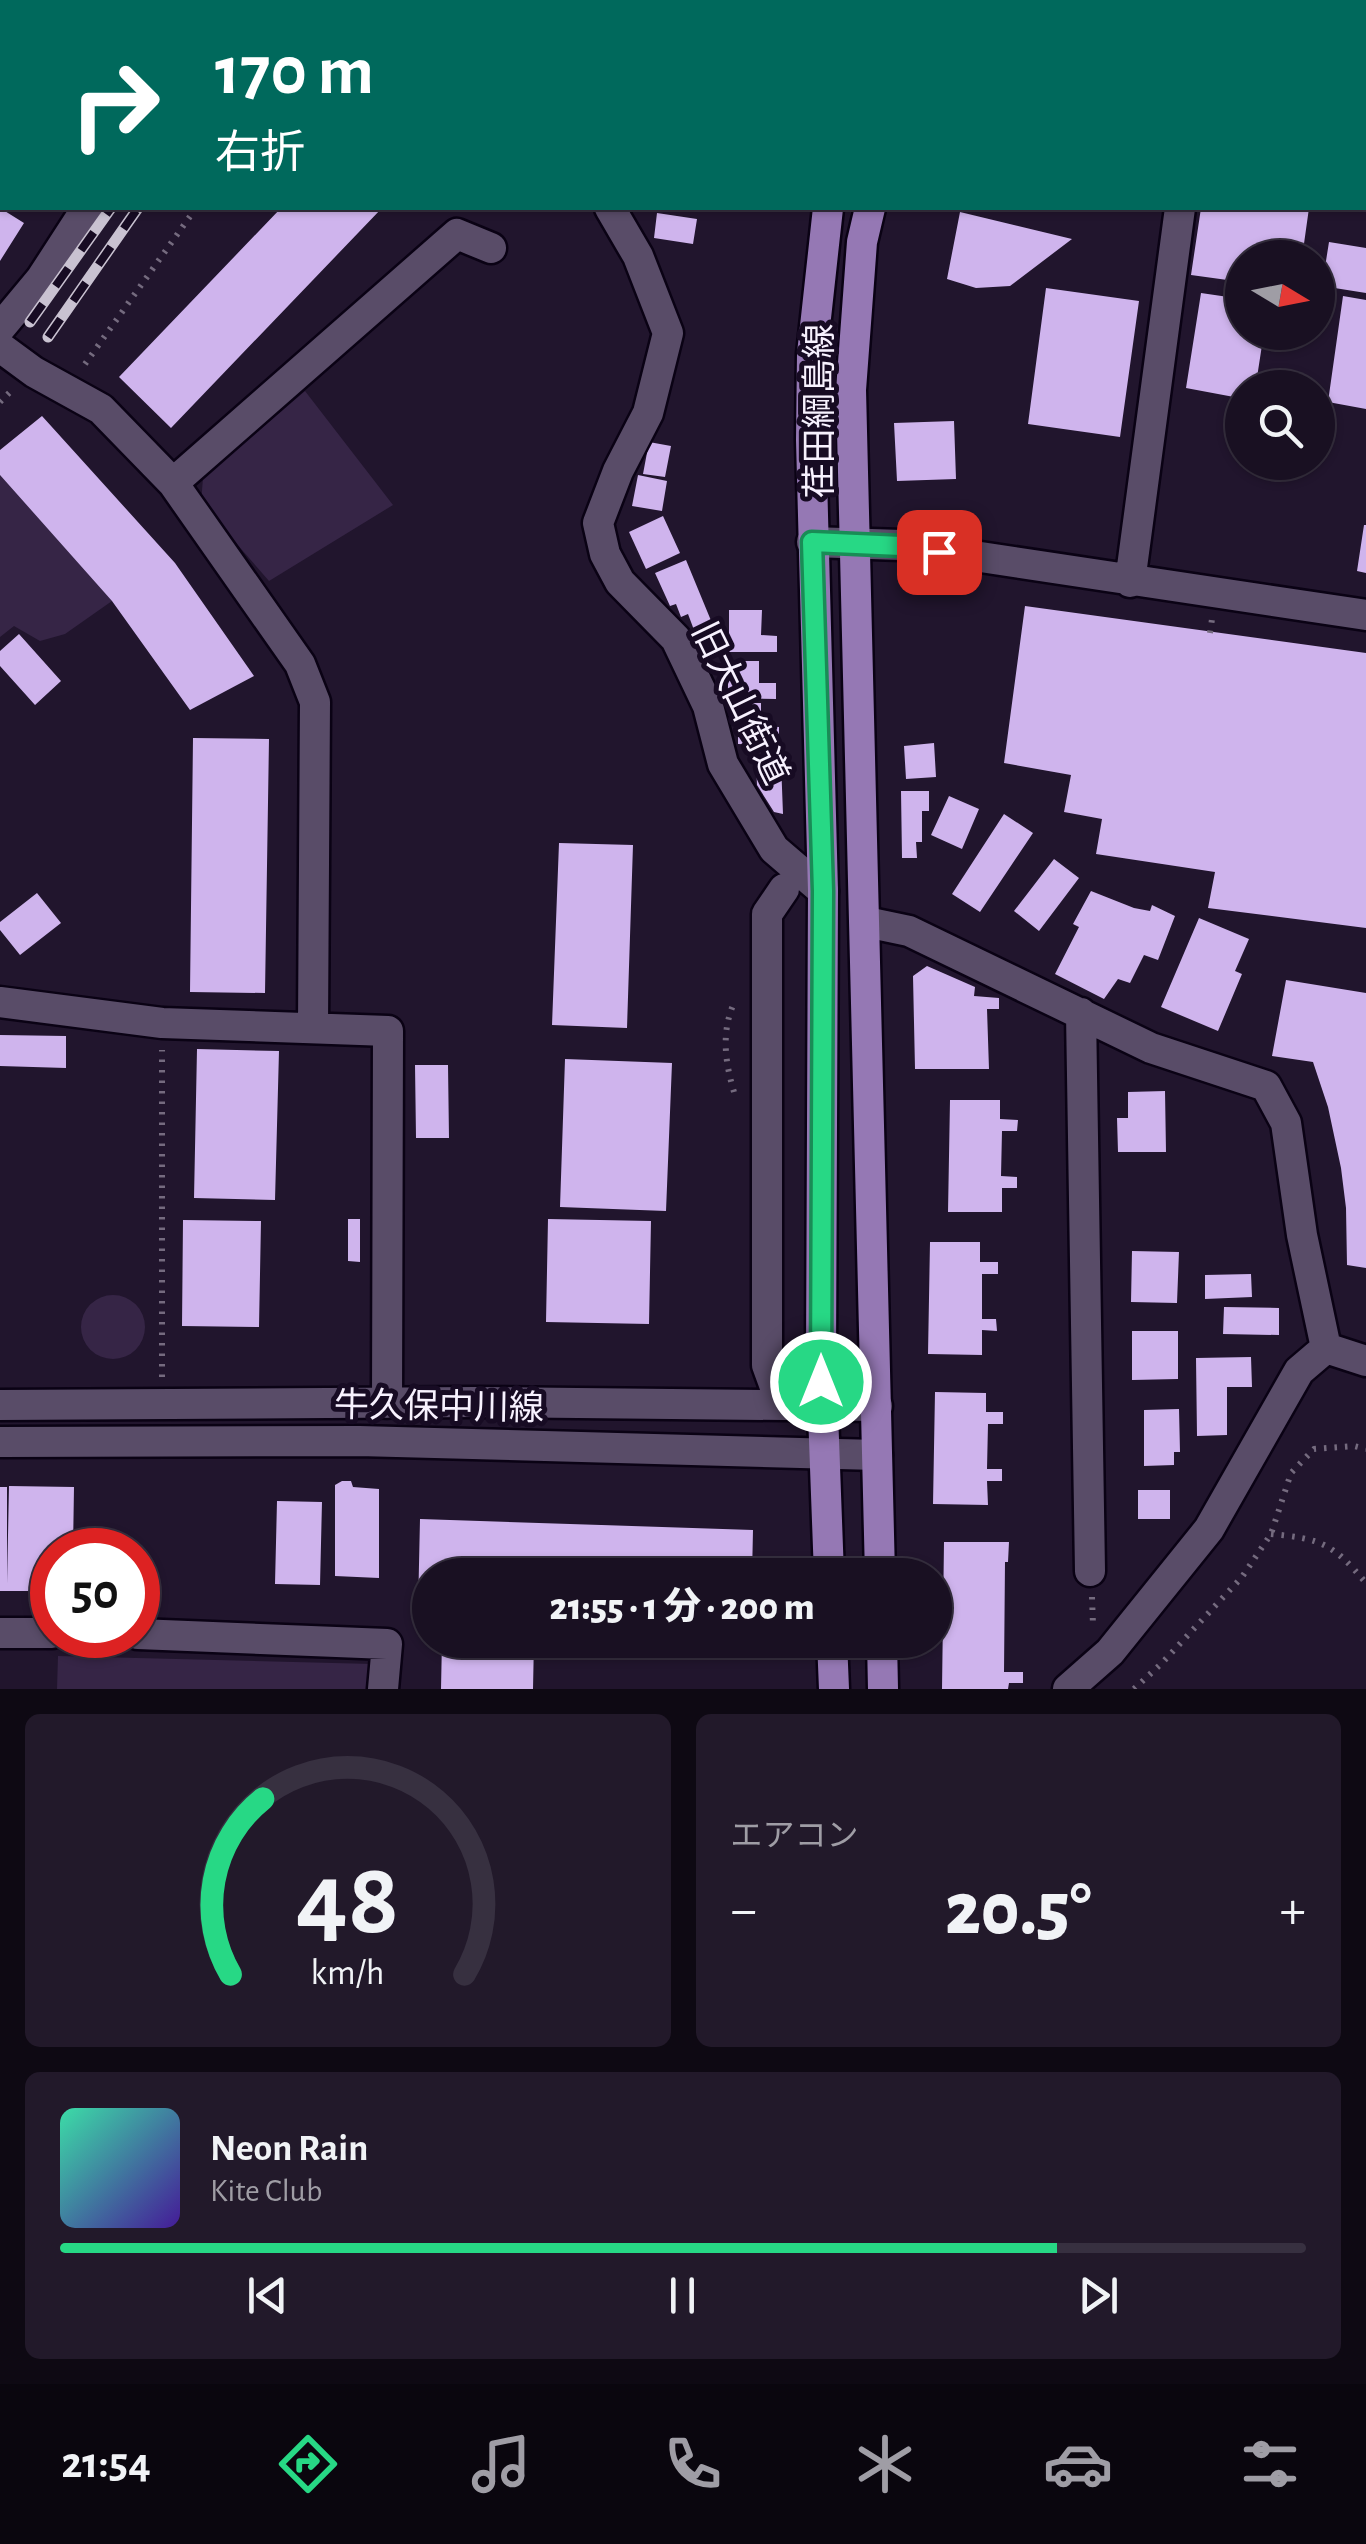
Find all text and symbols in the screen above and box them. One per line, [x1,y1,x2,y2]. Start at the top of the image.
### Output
text: 170 m [215,37,374,107]
icon: right [50,40,180,170]
text: 右折 [215,131,305,176]
north arrow [1225,240,1335,350]
map controls [1225,240,1335,480]
street label: 荏田綱島線 [801,323,838,499]
button: search [1225,370,1335,480]
pin [897,510,982,595]
icon: arrive [912,525,967,580]
street label: 旧大山街道 [686,616,796,790]
position arrow [769,1330,873,1434]
street label: 牛久保中川線 [334,1386,544,1427]
speed limit sign: 50 [30,1528,160,1658]
text: 21:55 · 1 分 · 200 m [550,1589,814,1627]
text: エアコン [731,1820,859,1852]
text: 48 [296,1849,400,1953]
text: 20.5° [945,1873,1092,1948]
text: − [731,1883,757,1938]
text: + [1280,1883,1306,1938]
text: km/h [311,1955,385,1991]
text: Neon Rain [210,2130,368,2168]
text: Kite Club [210,2175,322,2207]
icon: previous [240,2268,295,2323]
icon: pause [655,2268,710,2323]
icon: next [1071,2268,1126,2323]
icon: directions [273,2429,343,2499]
icon: music [466,2429,536,2499]
icon: phone [658,2429,728,2499]
icon: climate [850,2429,920,2499]
icon: car [1043,2429,1113,2499]
icon: filters [1235,2429,1305,2499]
text: 21:54 [61,2441,151,2486]

